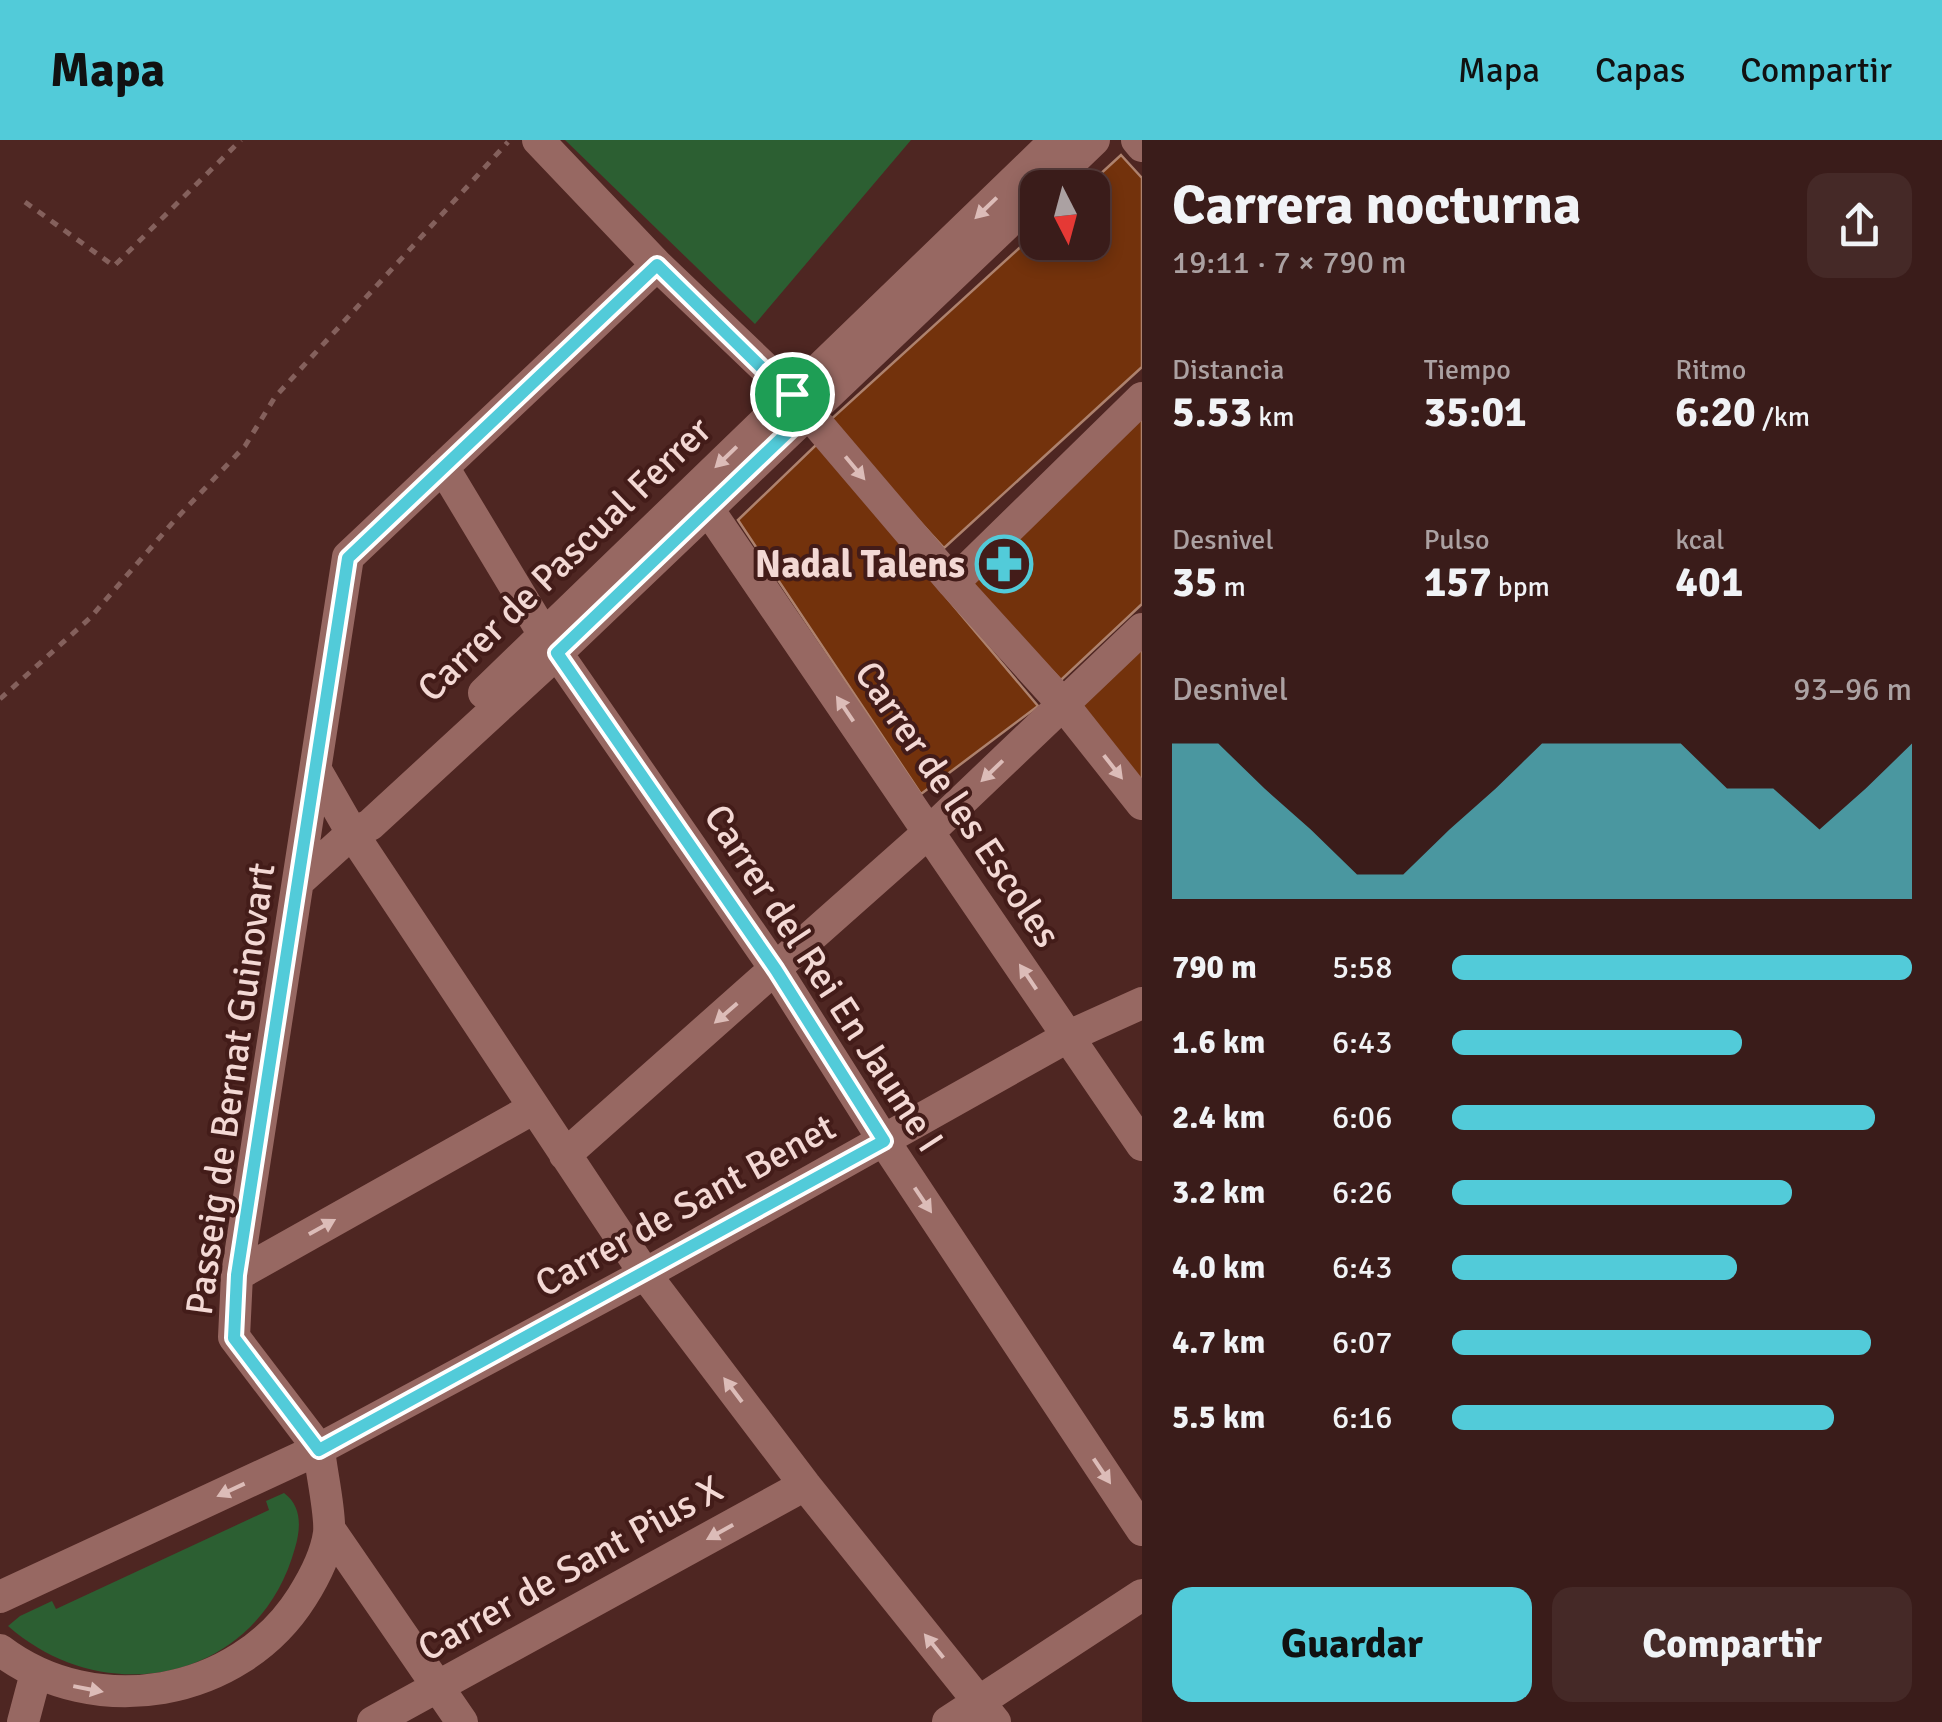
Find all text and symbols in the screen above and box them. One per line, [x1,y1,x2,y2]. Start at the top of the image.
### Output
text: Mapa [50,41,165,100]
text: Mapa [1458,49,1540,92]
text: Capas [1595,49,1685,92]
text: Compartir [1740,49,1892,92]
north arrow [1020,170,1110,260]
map controls [1020,170,1110,260]
text: Carrera nocturna [1172,171,1581,239]
button: share [1807,173,1912,278]
one-way arrow [974,195,998,219]
text: 19:11 · 7 × 790 m [1172,243,1407,282]
pin [750,352,835,437]
text: Distancia [1172,353,1285,387]
text: Tiempo [1424,353,1511,387]
text: Ritmo [1675,353,1746,387]
icon: arrive [765,367,820,422]
text: 5.53 [1172,387,1252,438]
text: 35:01 [1424,387,1527,438]
text: 6:20 [1675,387,1756,438]
text: km [1252,400,1295,434]
text: /km [1756,400,1810,434]
street label: Carrer de Pascual Ferrer [408,407,721,712]
one-way arrow [715,445,739,468]
one-way arrow [844,455,866,480]
text: Desnivel [1172,523,1274,557]
text: Pulso [1424,523,1490,557]
text: kcal [1675,523,1724,557]
pharmacy icon: Nadal Talens [974,534,1034,594]
place label: Nadal Talens [755,541,965,588]
text: 35 [1172,557,1217,608]
text: 157 [1424,557,1492,608]
text: 401 [1675,557,1743,608]
text: m [1217,570,1246,604]
text: bpm [1492,570,1550,604]
street label: Carrer de les Escoles [844,652,1071,956]
text: Desnivel [1172,670,1288,709]
text: 93–96 m [1793,670,1912,709]
one-way arrow [836,695,855,722]
one-way arrow [1102,754,1123,780]
one-way arrow [981,758,1005,782]
street label: Carrer del Rei En Jaume I [694,796,954,1161]
street label: Passeig de Bernat Guinovart [176,860,285,1318]
text: 790 m [1172,948,1257,987]
text: 5:58 [1332,948,1392,987]
one-way arrow [1019,964,1038,991]
one-way arrow [714,1002,739,1024]
text: 1.6 km [1172,1023,1265,1062]
text: 6:43 [1332,1023,1392,1062]
text: 2.4 km [1172,1098,1265,1137]
text: 6:06 [1332,1098,1392,1137]
street label: Carrer de Sant Benet [527,1103,844,1307]
text: 3.2 km [1172,1173,1265,1212]
text: 6:26 [1332,1173,1392,1212]
one-way arrow [913,1186,932,1213]
one-way arrow [308,1219,337,1236]
text: 4.0 km [1172,1248,1265,1287]
text: 6:43 [1332,1248,1392,1287]
text: 4.7 km [1172,1323,1265,1362]
text: 6:07 [1332,1323,1392,1362]
one-way arrow [724,1377,744,1403]
text: 5.5 km [1172,1398,1265,1437]
text: 6:16 [1332,1398,1392,1437]
one-way arrow [1093,1457,1111,1484]
street label: Carrer de Sant Pius X [410,1465,731,1672]
one-way arrow [216,1482,245,1499]
one-way arrow [705,1523,734,1540]
button: Guardar [1172,1587,1532,1702]
button: Compartir [1552,1587,1912,1702]
one-way arrow [924,1633,945,1658]
one-way arrow [73,1682,104,1698]

